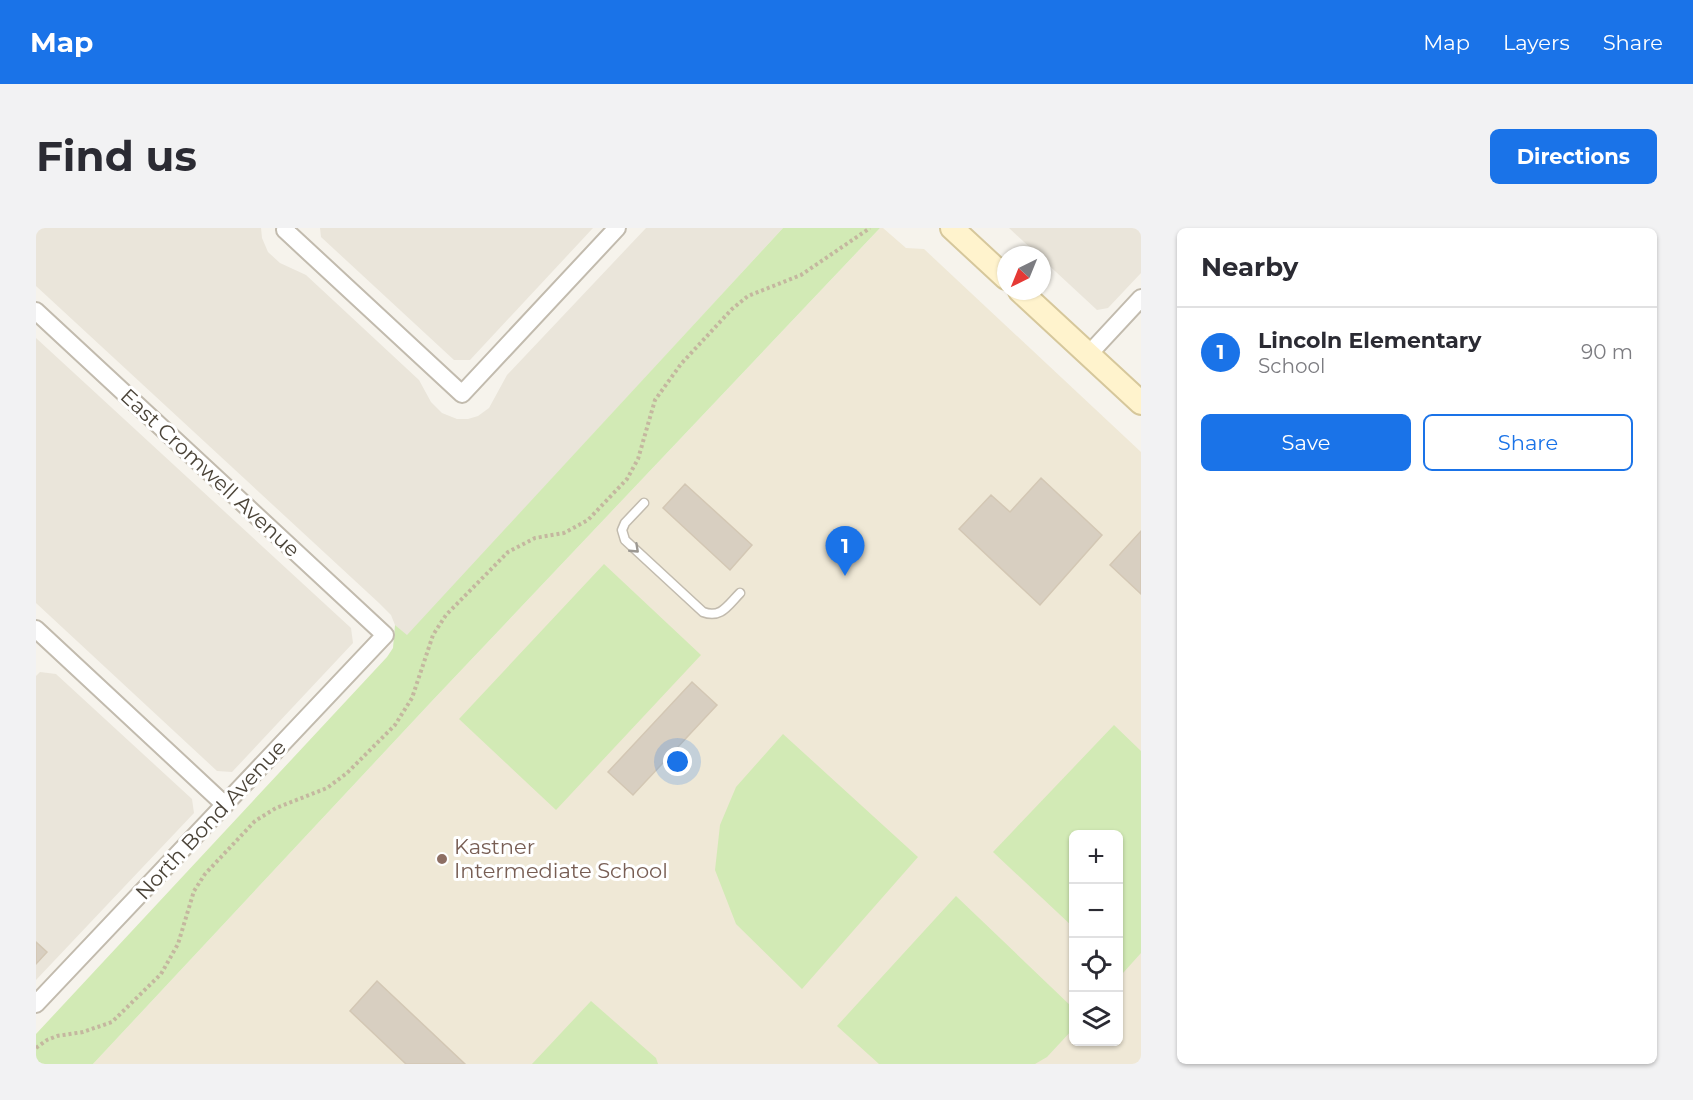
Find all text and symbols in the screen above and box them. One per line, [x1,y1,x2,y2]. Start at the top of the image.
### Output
text: Map [30,25,93,59]
text: Map [1423,30,1470,55]
text: Layers [1503,30,1570,55]
text: Share [1603,30,1663,55]
button: Directions [1490,129,1657,184]
text: Find us [36,130,197,182]
north arrow [997,246,1051,300]
text: Nearby [1201,251,1298,283]
text: Lincoln Elementary [1258,327,1481,354]
text: 1 [1217,340,1224,364]
text: 90 m [1581,340,1633,364]
text: School [1258,354,1325,378]
street label: East Cromwell Avenue [116,383,305,562]
button: Save [1201,414,1411,471]
button: Share [1423,414,1633,471]
pin: 1 [826,526,864,576]
one-way arrow [628,542,639,553]
street label: North Bond Avenue [130,735,291,905]
your location [663,747,692,776]
map controls [1069,830,1123,1046]
button: + [1069,830,1123,884]
place label: Kastner Intermediate School [454,834,668,883]
marker: Kastner Intermediate School [435,852,449,866]
button: − [1069,884,1123,938]
button: locate [1069,938,1123,992]
button: layers [1069,992,1123,1046]

